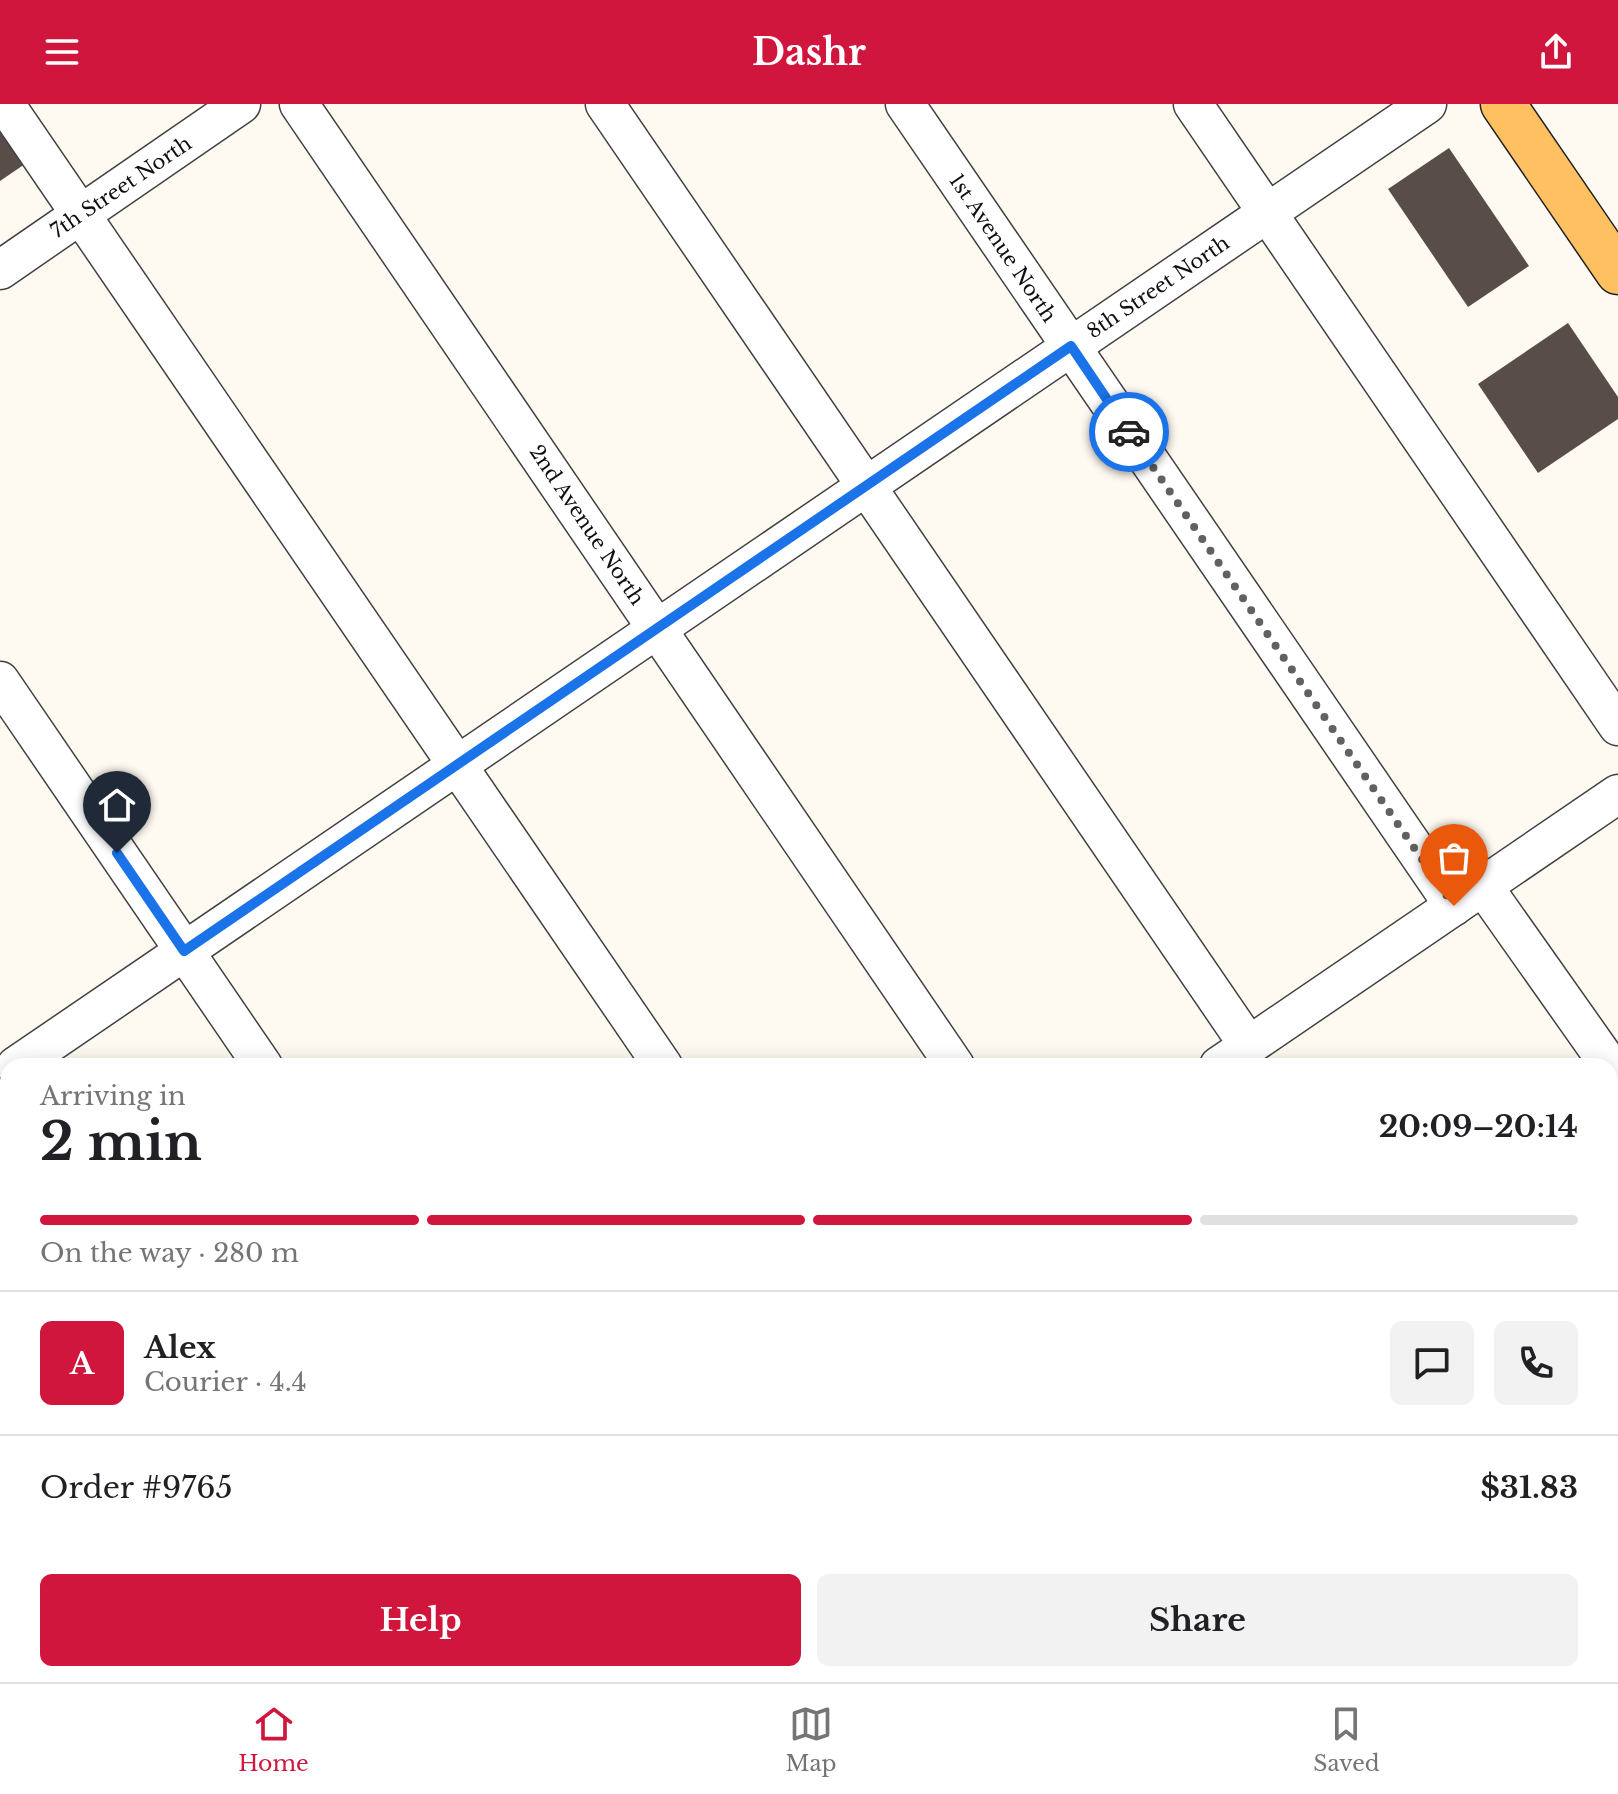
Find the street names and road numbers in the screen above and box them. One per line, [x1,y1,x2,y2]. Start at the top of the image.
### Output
street label: 7th Street North [46,131,196,243]
street label: 1st Avenue North [944,169,1062,327]
street label: 8th Street North [1082,230,1234,343]
street label: 2nd Avenue North [525,440,650,610]

